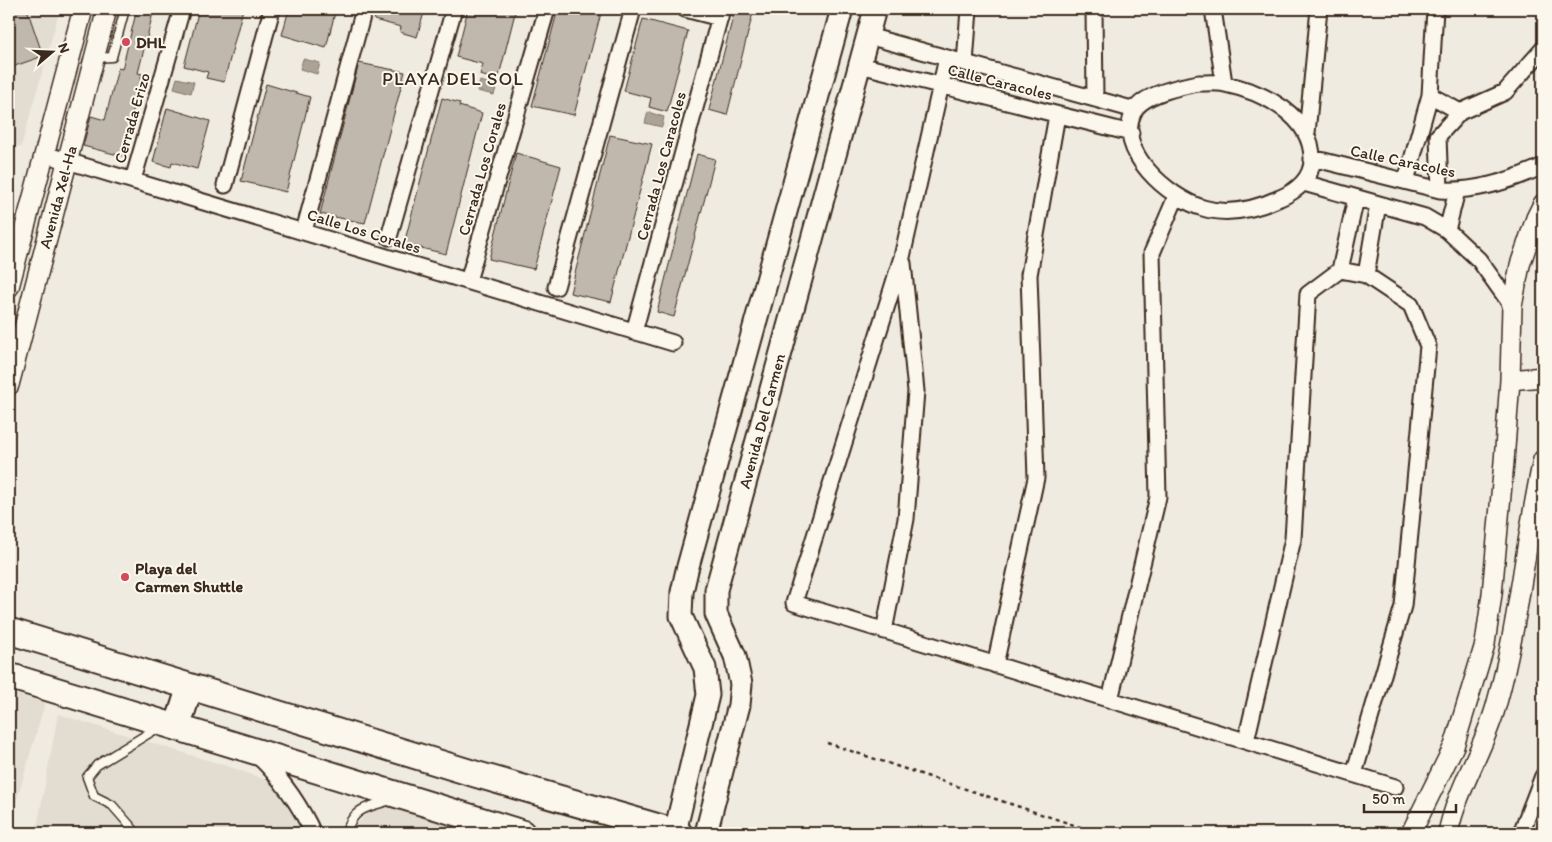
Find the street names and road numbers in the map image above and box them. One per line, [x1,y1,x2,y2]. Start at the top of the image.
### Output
street label: Calle Caracoles [946,60,1054,104]
street label: Cerrada Erizo [110,70,154,166]
street label: Cerrada Los Caracoles [632,90,690,242]
street label: Cerrada Los Corales [454,100,510,238]
street label: Calle Caracoles [1349,141,1457,181]
street label: Avenida Xel-Ha [35,143,81,251]
street label: Calle Los Corales [305,205,423,257]
street label: Avenida Del Carmen [735,351,789,491]

